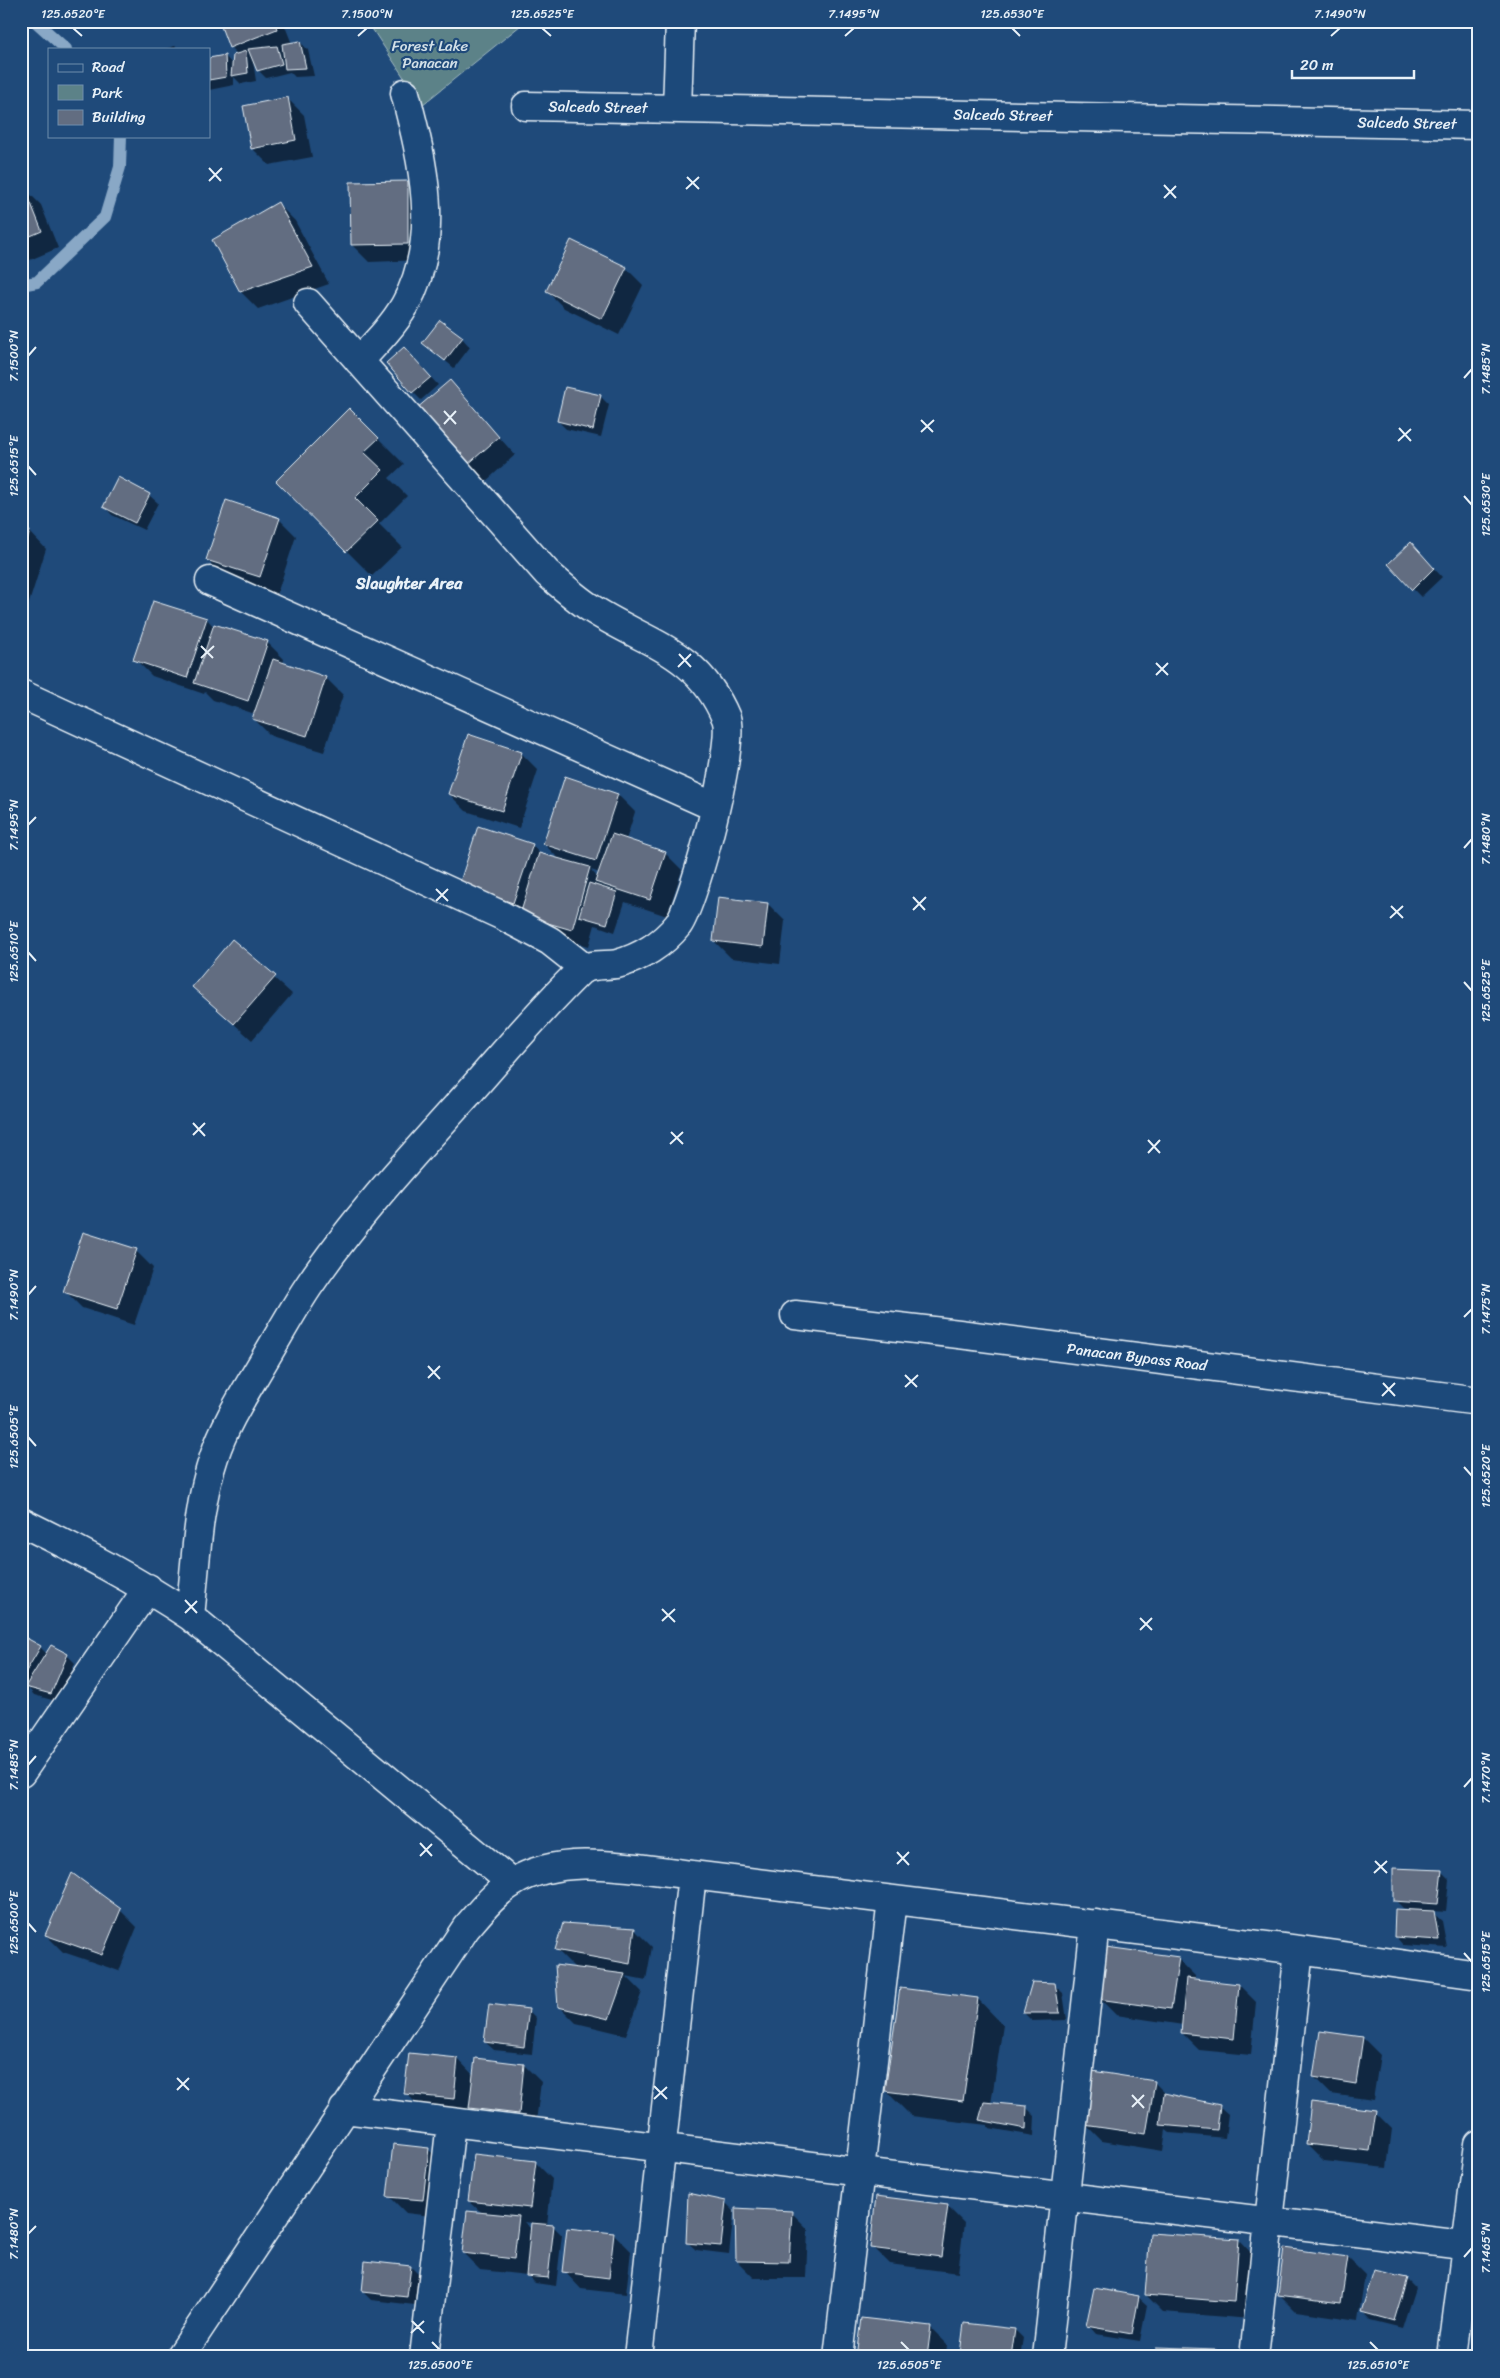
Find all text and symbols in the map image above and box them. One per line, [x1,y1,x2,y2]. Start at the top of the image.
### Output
text: 125.6520°E [41,3,106,25]
text: 7.1500°N [341,3,393,25]
text: 125.6525°E [510,3,575,25]
text: 7.1495°N [828,3,880,25]
text: 125.6530°E [980,3,1045,25]
text: 7.1490°N [1314,3,1366,25]
park label: Forest Lake Panacan [392,33,469,76]
legend [48,48,210,138]
scale bar [1292,48,1415,80]
text: 20 m [1300,52,1334,78]
text: Road [92,54,125,80]
text: Park [92,80,123,106]
street label: Salcedo Street [548,93,649,121]
street label: Salcedo Street [953,101,1054,129]
text: Building [92,104,146,130]
street label: Salcedo Street [1357,109,1458,137]
text: 7.1500°N [3,330,25,382]
text: 7.1485°N [1475,343,1497,395]
text: 125.6515°E [3,434,25,497]
text: 125.6530°E [1475,472,1497,537]
district label: Slaughter Area [355,569,463,598]
text: 7.1495°N [3,799,25,851]
text: 7.1480°N [1475,813,1497,865]
text: 125.6510°E [3,920,25,983]
text: 125.6525°E [1475,958,1497,1023]
text: 7.1490°N [3,1269,25,1321]
text: 7.1475°N [1475,1283,1497,1334]
street label: Panacan Bypass Road [1065,1335,1210,1379]
text: 125.6505°E [3,1404,25,1469]
text: 125.6520°E [1475,1443,1497,1508]
text: 7.1485°N [3,1739,25,1791]
text: 7.1470°N [1475,1752,1497,1804]
text: 125.6500°E [3,1890,25,1955]
text: 125.6515°E [1475,1930,1497,1993]
text: 7.1480°N [3,2208,25,2260]
text: 7.1465°N [1475,2222,1497,2273]
text: 125.6500°E [408,2354,473,2376]
text: 125.6505°E [877,2354,942,2376]
text: 125.6510°E [1347,2354,1410,2376]

